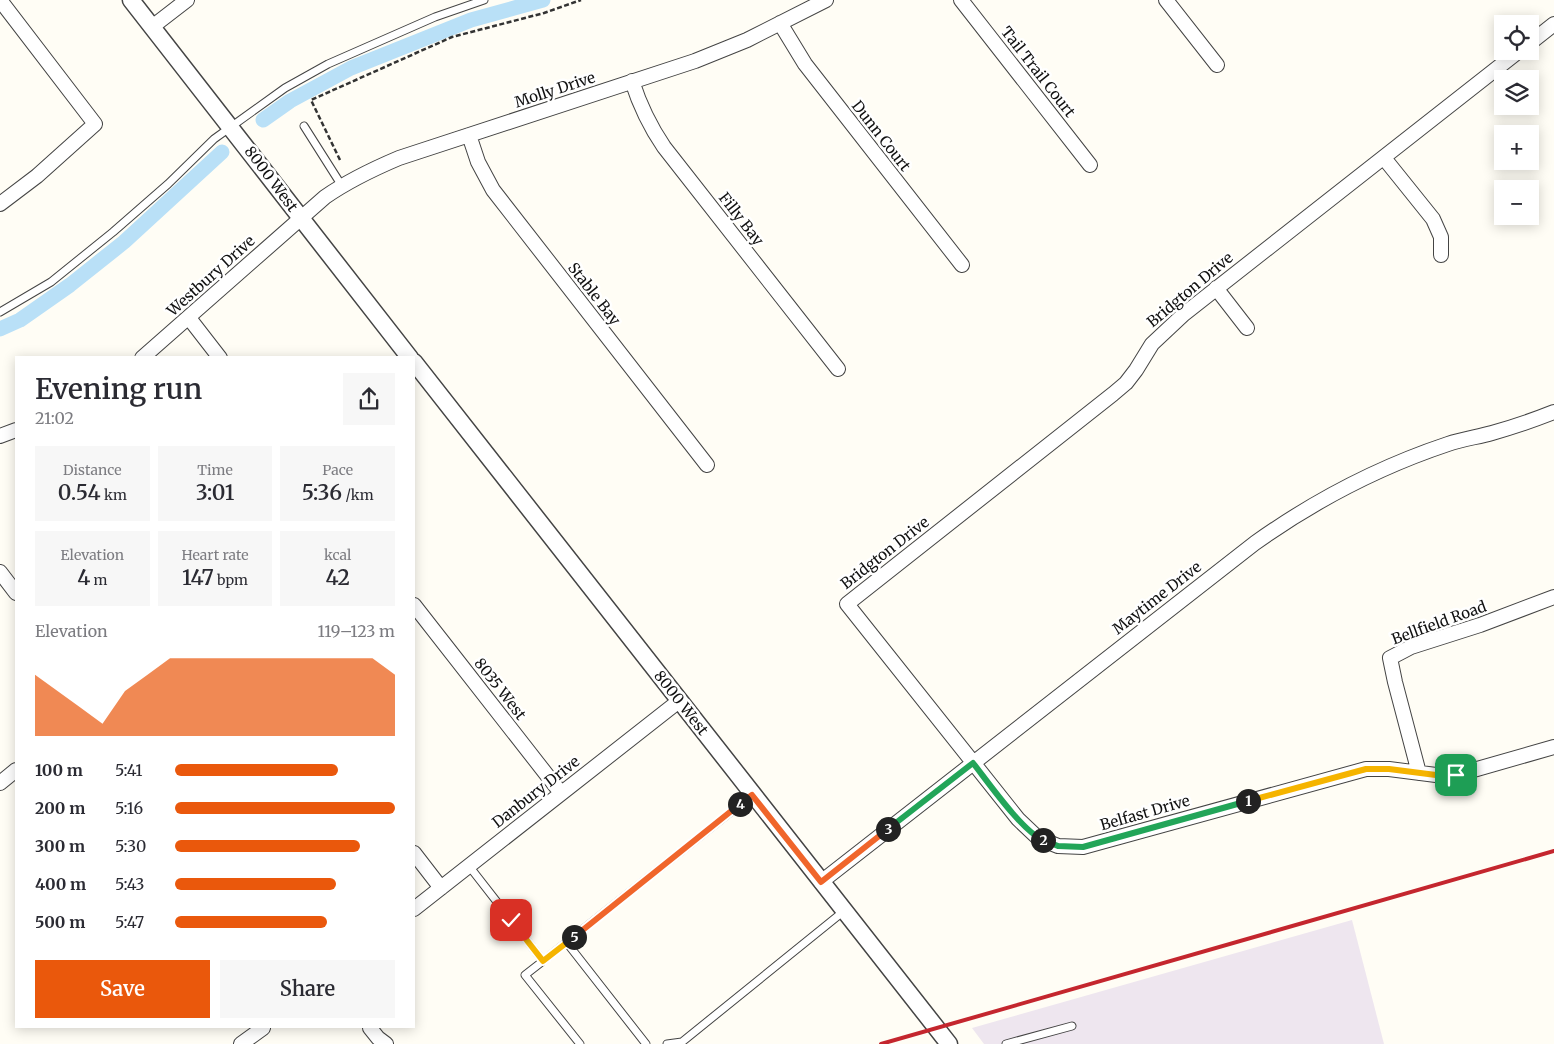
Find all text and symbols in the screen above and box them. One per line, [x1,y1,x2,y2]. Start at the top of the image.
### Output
map controls [1494,15,1539,225]
button: locate [1494,15,1539,60]
street label: Tail Trail Court [997,23,1080,121]
street label: Molly Drive [512,68,598,111]
button: layers [1494,70,1539,115]
street label: Dunn Court [848,97,915,175]
button: + [1494,125,1539,170]
street label: 8000 West [241,142,302,215]
button: − [1494,180,1539,225]
street label: Filly Bay [715,188,768,249]
street label: Westbury Drive [162,231,259,321]
street label: Bridgton Drive [1143,248,1237,331]
street label: Stable Bay [564,258,625,329]
text: Evening run [35,371,202,407]
button: share [343,373,395,425]
text: 21:02 [35,408,74,428]
text: Distance [63,461,122,479]
text: Time [197,461,233,479]
text: Pace [322,461,353,479]
text: 0.54 [58,479,101,506]
text: 3:01 [196,479,234,506]
text: 5:36 [302,479,342,506]
text: km [101,486,127,504]
text: /km [342,486,374,504]
street label: Bridgton Drive [837,512,933,593]
text: Elevation [61,546,124,564]
text: Heart rate [181,546,248,564]
text: kcal [324,546,351,564]
street label: Maytime Drive [1109,557,1205,638]
text: 4 [77,564,90,591]
text: 147 [182,564,214,591]
text: 42 [325,564,350,591]
text: m [90,571,107,589]
text: bpm [214,571,248,589]
street label: Bellfield Road [1389,597,1489,648]
text: Elevation [35,621,108,641]
text: 119–123 m [318,621,395,641]
street label: 8035 West [470,654,531,724]
street label: 8000 West [650,666,713,739]
street label: Danbury Drive [488,751,583,832]
pin [1435,754,1477,796]
text: 100 m [35,760,83,780]
text: 5:41 [115,760,143,780]
icon: arrive [1442,761,1470,789]
pin: 1 [1236,788,1260,814]
street label: Belfast Drive [1098,791,1192,834]
pin: 4 [728,792,752,816]
text: 1 [1245,792,1252,810]
text: 4 [736,795,745,813]
text: 200 m [35,798,85,818]
text: 5:16 [115,798,143,818]
pin: 3 [876,816,900,842]
text: 3 [884,820,893,838]
pin: 2 [1030,828,1056,852]
text: 2 [1039,831,1048,849]
text: 300 m [35,836,85,856]
text: 5:30 [115,836,146,856]
text: 400 m [35,874,86,894]
text: 5:43 [115,874,144,894]
pin [490,899,532,941]
icon: check [497,906,525,934]
text: 500 m [35,912,85,932]
text: 5:47 [115,912,144,932]
pin: 5 [562,924,586,950]
text: 5 [570,928,579,946]
button: Save [35,960,210,1018]
button: Share [220,960,395,1018]

